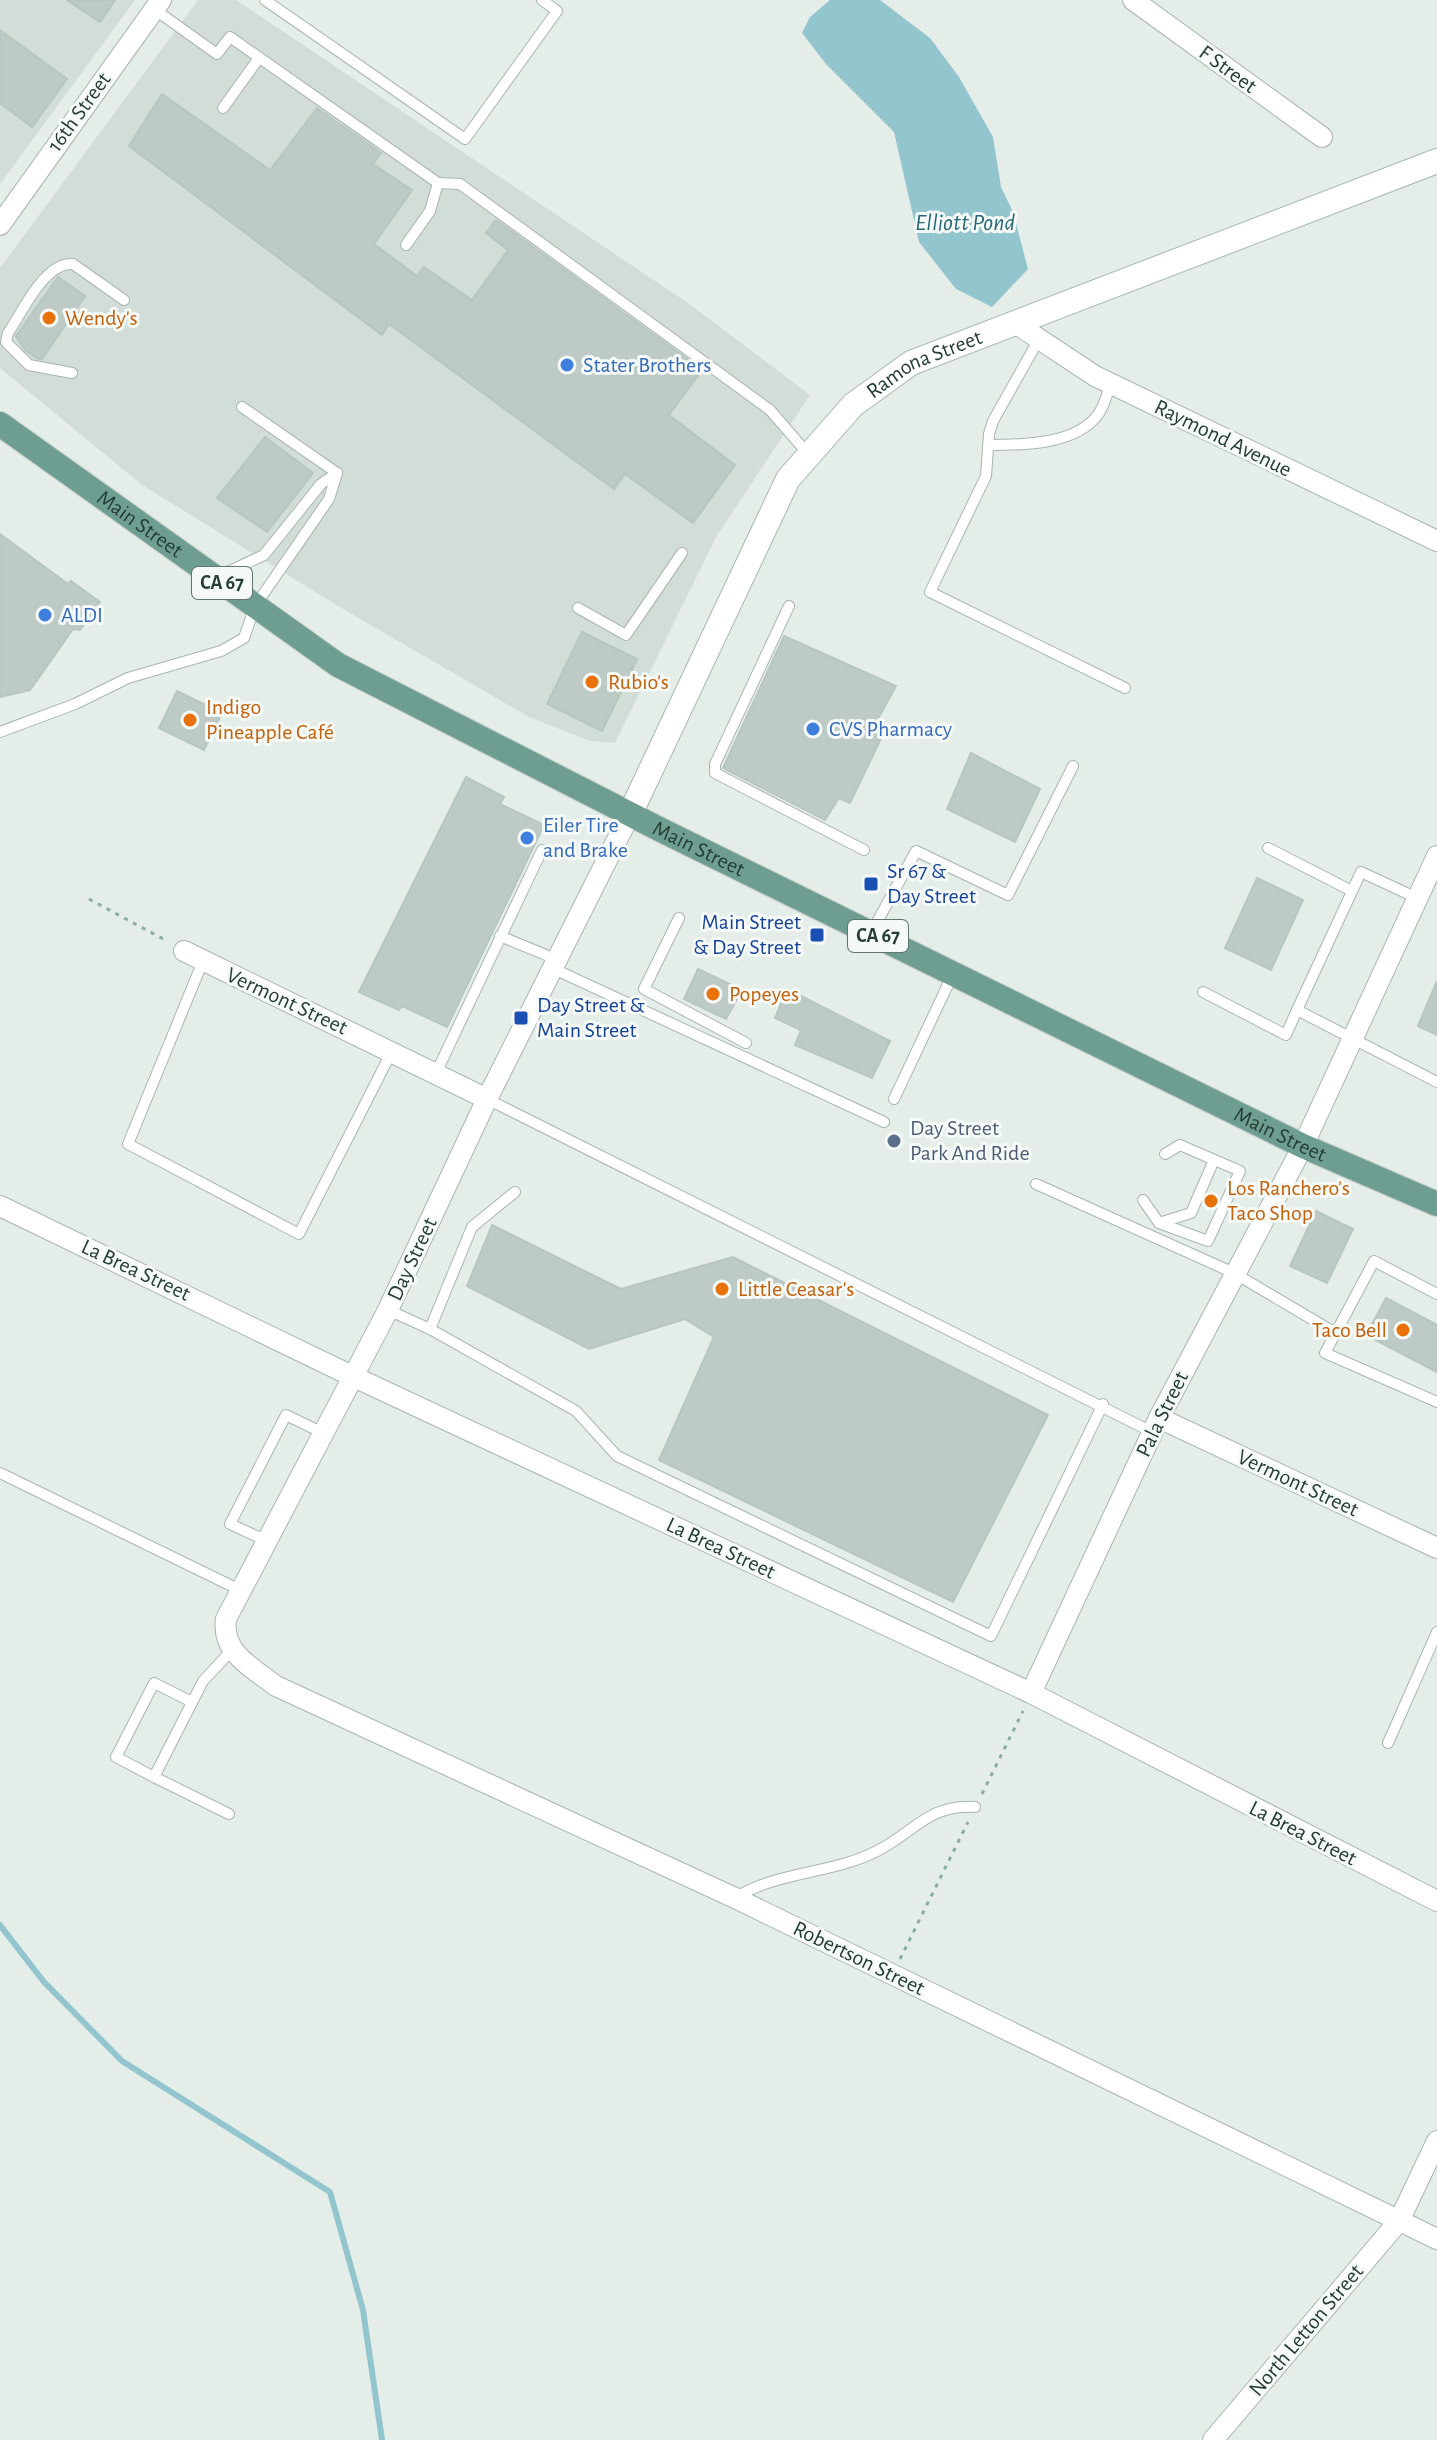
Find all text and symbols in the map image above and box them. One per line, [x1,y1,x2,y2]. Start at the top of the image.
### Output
street label: F Street [1195,41,1261,97]
street label: 16th Street [43,68,115,156]
water label: Elliott Pond [915,211,1015,235]
place label: Wendy's [65,307,138,329]
marker: Wendy's [40,309,58,327]
street label: Ramona Street [862,326,985,402]
place label: Stater Brothers [583,354,711,376]
marker: Stater Brothers [558,356,576,374]
street label: Raymond Avenue [1151,395,1295,481]
street label: Main Street [93,486,187,562]
road number: CA 67 [192,567,252,599]
place label: ALDI [61,604,103,626]
marker: ALDI [36,606,54,624]
place label: Rubio's [608,671,669,693]
marker: Rubio's [583,673,601,691]
place label: Indigo Pineapple Café [206,696,334,743]
marker: Indigo Pineapple Café [181,711,199,729]
place label: CVS Pharmacy [829,718,953,740]
marker: CVS Pharmacy [804,720,822,738]
place label: Eiler Tire and Brake [543,814,628,861]
street label: Main Street [649,817,748,880]
marker: Eiler Tire and Brake [518,829,536,847]
place label: Sr 67 & Day Street [887,860,976,907]
marker: Sr 67 & Day Street [862,875,880,893]
place label: Main Street & Day Street [693,911,801,958]
road number: CA 67 [848,920,908,952]
marker: Main Street & Day Street [808,926,826,944]
street label: Vermont Street [223,963,351,1039]
place label: Popeyes [729,983,799,1005]
marker: Popeyes [704,985,722,1003]
place label: Day Street & Main Street [537,994,646,1041]
marker: Day Street & Main Street [512,1009,530,1027]
street label: Main Street [1231,1103,1330,1166]
place label: Day Street Park And Ride [910,1117,1030,1164]
marker: Day Street Park And Ride [885,1132,903,1150]
place label: Los Ranchero's Taco Shop [1227,1177,1350,1224]
marker: Los Ranchero's Taco Shop [1202,1192,1220,1210]
street label: Day Street [383,1214,441,1304]
street label: La Brea Street [78,1235,194,1305]
place label: Little Ceasar's [738,1278,854,1300]
marker: Little Ceasar's [713,1280,731,1298]
place label: Taco Bell [1312,1319,1387,1341]
marker: Taco Bell [1394,1321,1412,1339]
street label: Pala Street [1132,1368,1192,1460]
street label: Vermont Street [1234,1445,1362,1521]
street label: La Brea Street [663,1513,779,1583]
street label: La Brea Street [1246,1797,1360,1869]
street label: Robertson Street [790,1917,928,1999]
street label: North Letton Street [1245,2260,1367,2400]

